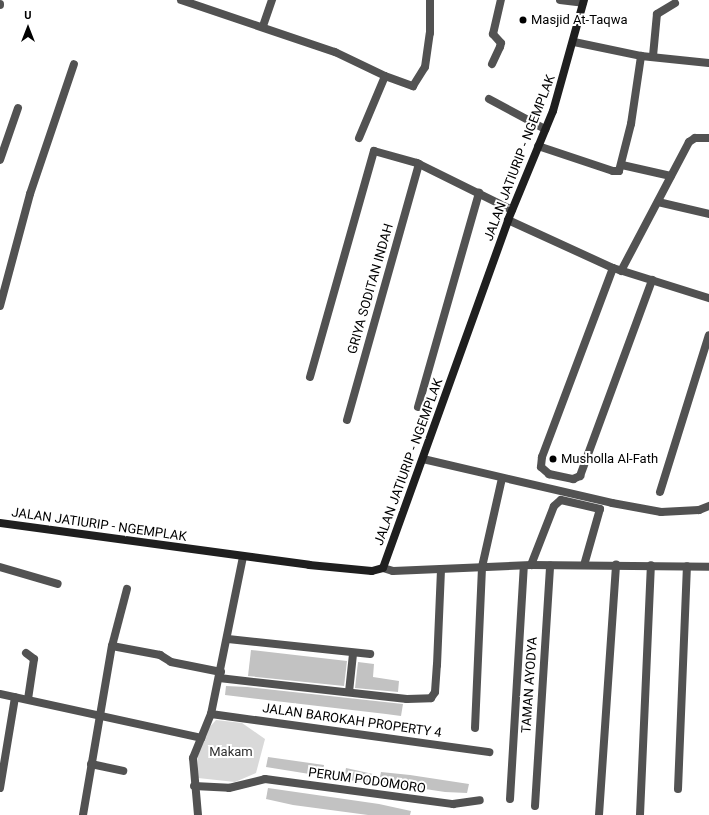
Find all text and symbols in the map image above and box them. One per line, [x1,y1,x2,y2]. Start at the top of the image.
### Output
north arrow [8,8,48,48]
text: U [24,9,32,22]
place label: Masjid At-Taqwa [531,12,628,28]
marker: Masjid At-Taqwa [518,15,528,25]
street label: JALAN JATIURIP - NGEMPLAK [481,73,559,243]
street label: GRIYA SODITAN INDAH [345,222,397,356]
street label: JALAN JATIURIP - NGEMPLAK [371,376,447,548]
place label: Musholla Al-Fath [561,451,658,467]
marker: Musholla Al-Fath [548,454,558,464]
street label: JALAN JATIURIP - NGEMPLAK [10,505,188,545]
street label: TAMAN AYODYA [519,636,541,734]
street label: JALAN BAROKAH PROPERTY 4 [261,701,443,741]
park label: Makam [209,744,253,760]
street label: PERUM PODOMORO [307,765,427,797]

